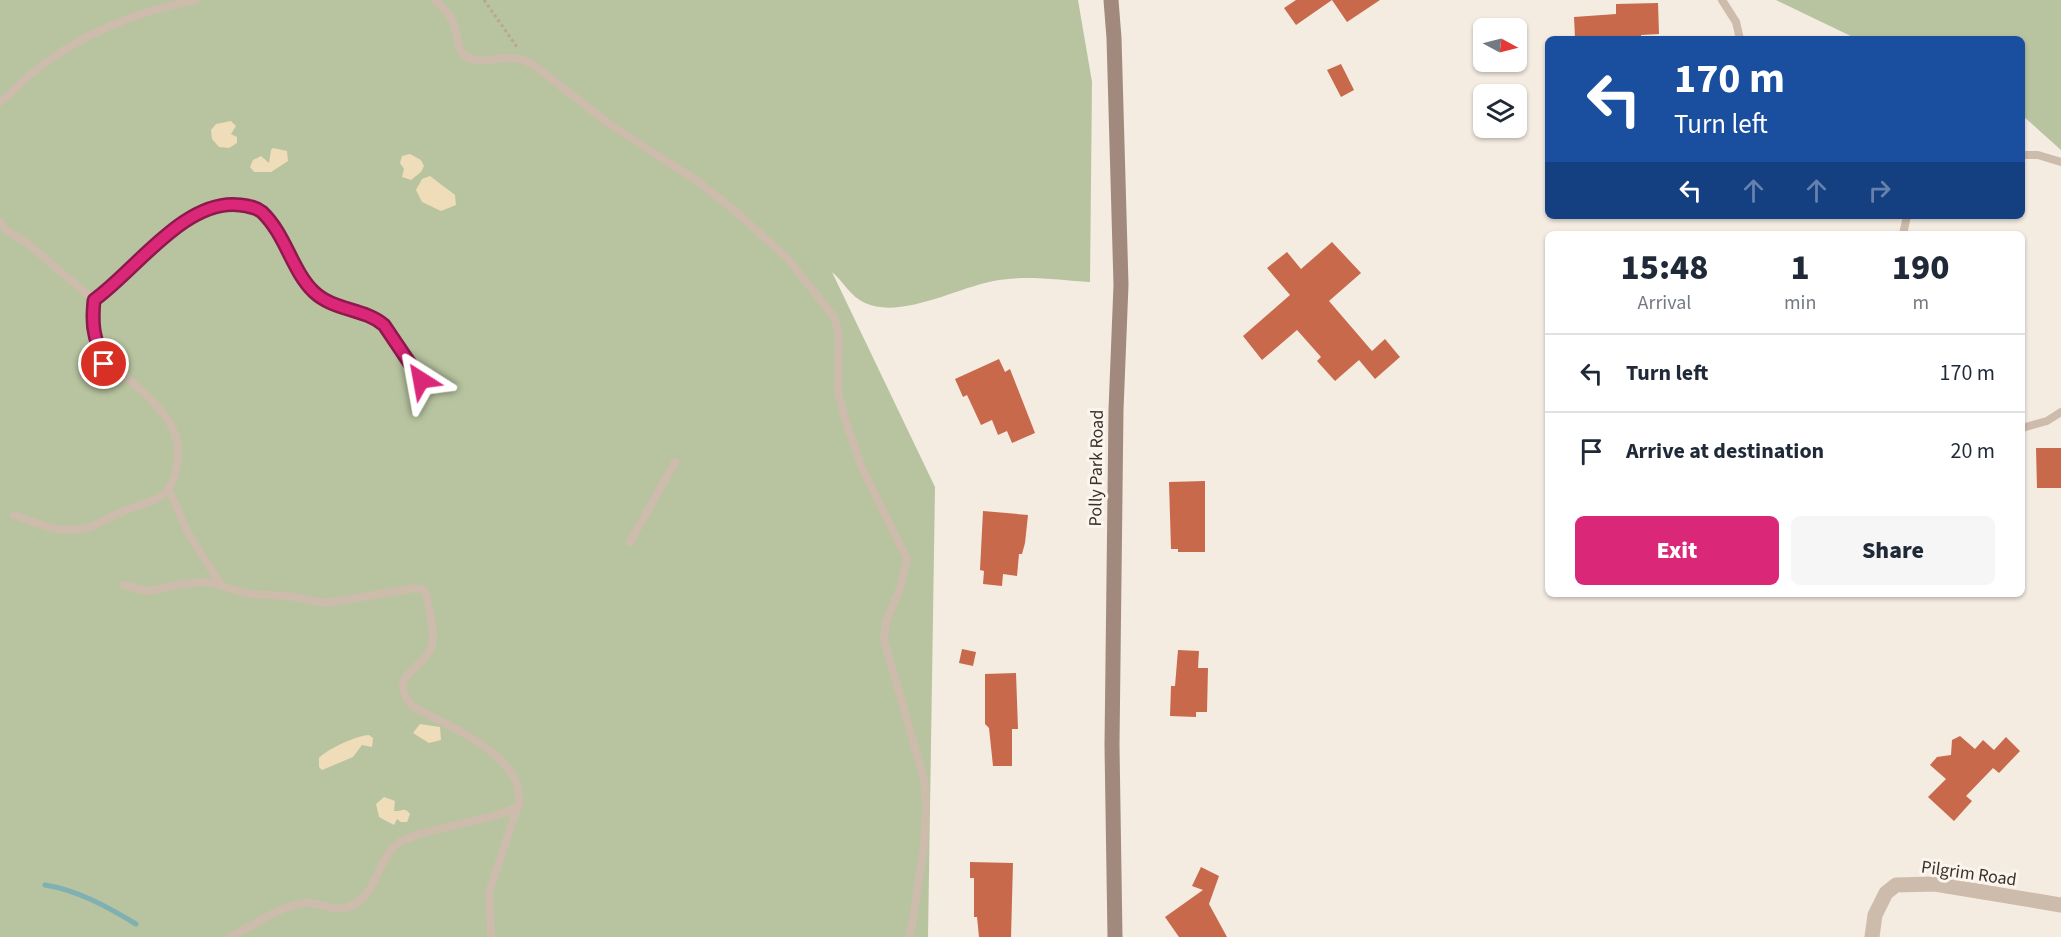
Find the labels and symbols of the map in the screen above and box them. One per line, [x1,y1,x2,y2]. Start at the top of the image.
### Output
north arrow [1473,18,1527,72]
pin [78,338,129,389]
position arrow [389,348,453,412]
street label: Polly Park Road [1083,410,1110,527]
street label: Pilgrim Road [1920,854,2018,893]

